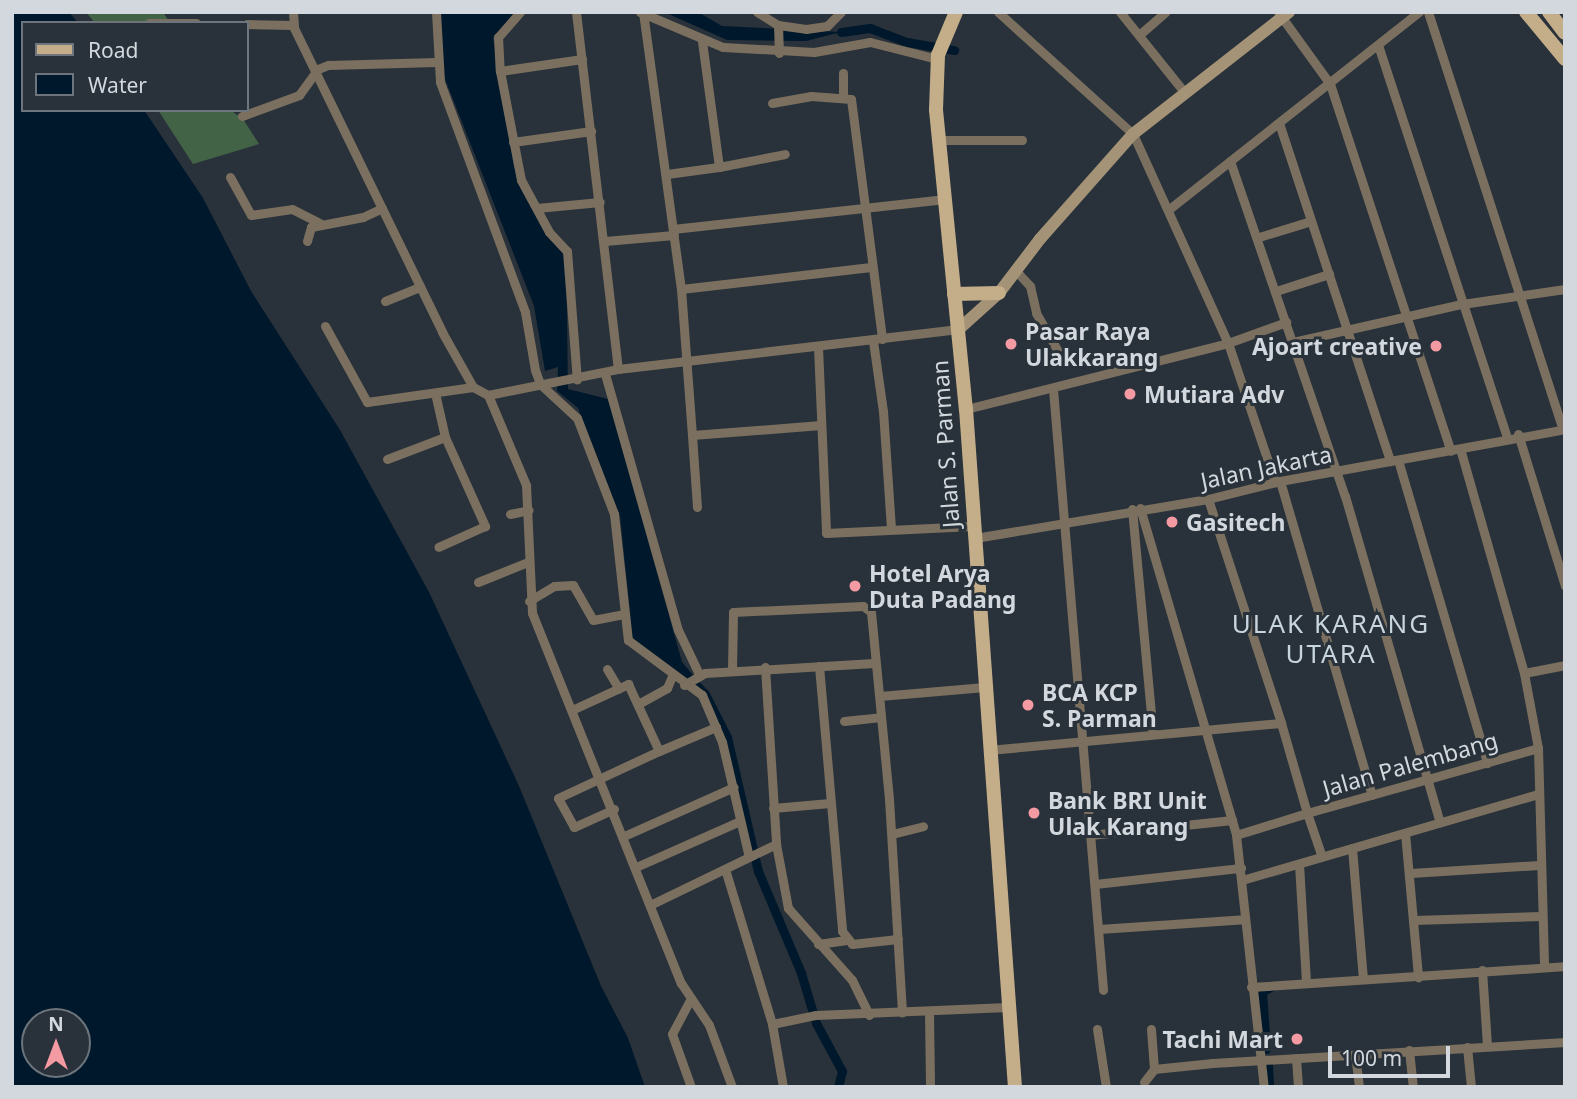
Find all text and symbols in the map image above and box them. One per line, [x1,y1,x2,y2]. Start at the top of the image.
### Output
legend [21,21,248,112]
text: Road [88,36,138,64]
text: Water [88,71,147,99]
place label: Pasar Raya Ulakkarang [1025,317,1158,371]
place label: Ajoart creative [1252,332,1422,360]
marker: Pasar Raya Ulakkarang [1003,336,1019,352]
marker: Ajoart creative [1428,338,1444,354]
street label: Jalan S. Parman [925,359,965,529]
place label: Mutiara Adv [1144,380,1284,408]
marker: Mutiara Adv [1122,386,1138,402]
street label: Jalan Jakarta [1198,440,1334,494]
place label: Gasitech [1186,508,1285,536]
marker: Gasitech [1164,514,1180,530]
place label: Hotel Arya Duta Padang [869,559,1016,613]
marker: Hotel Arya Duta Padang [847,578,863,594]
district label: ULAK KARANG UTARA [1233,608,1429,670]
place label: BCA KCP S. Parman [1042,678,1157,732]
marker: BCA KCP S. Parman [1020,697,1036,713]
street label: Jalan Palembang [1319,726,1501,802]
place label: Bank BRI Unit Ulak Karang [1048,786,1207,840]
marker: Bank BRI Unit Ulak Karang [1026,805,1042,821]
north arrow [21,1008,91,1078]
text: N [48,1011,64,1037]
place label: Tachi Mart [1162,1025,1283,1053]
marker: Tachi Mart [1289,1031,1305,1047]
scale bar [1332,1032,1454,1076]
text: 100 m [1341,1044,1402,1072]

